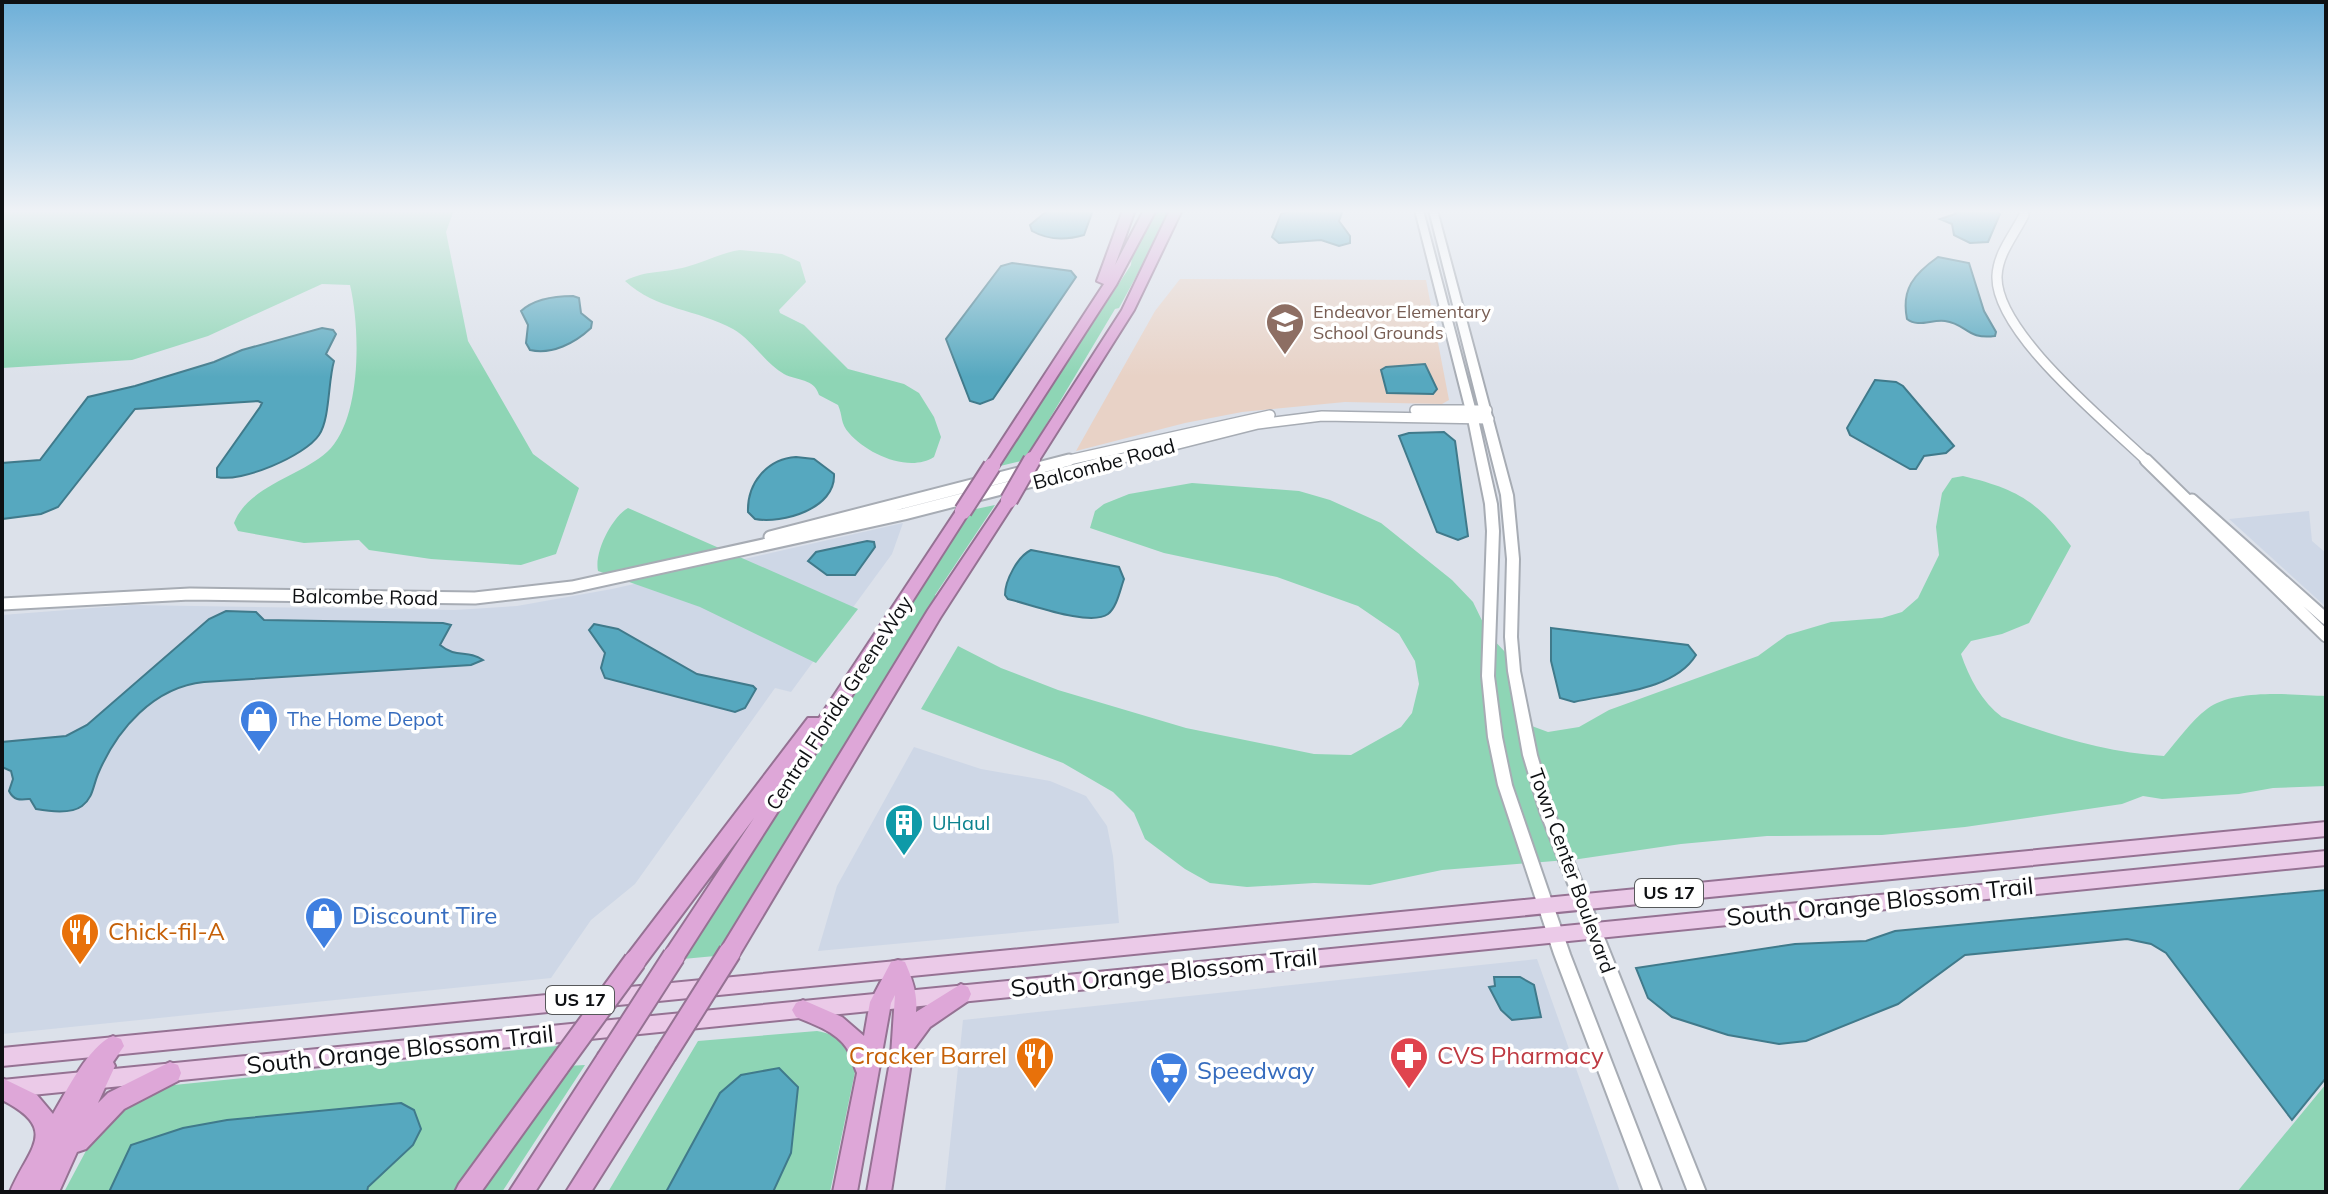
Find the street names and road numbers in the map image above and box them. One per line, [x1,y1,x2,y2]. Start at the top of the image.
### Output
street label: Balcombe Road [1030,433,1178,495]
street label: Balcombe Road [292,583,438,610]
street label: Central Florida GreeneWay [760,591,917,814]
street label: Town Center Boulevard [1524,765,1621,976]
street label: South Orange Blossom Trail [1725,870,2035,932]
road number: US 17 [1635,879,1703,907]
street label: South Orange Blossom Trail [1009,941,1319,1003]
road number: US 17 [546,986,614,1014]
street label: South Orange Blossom Trail [245,1018,555,1080]

